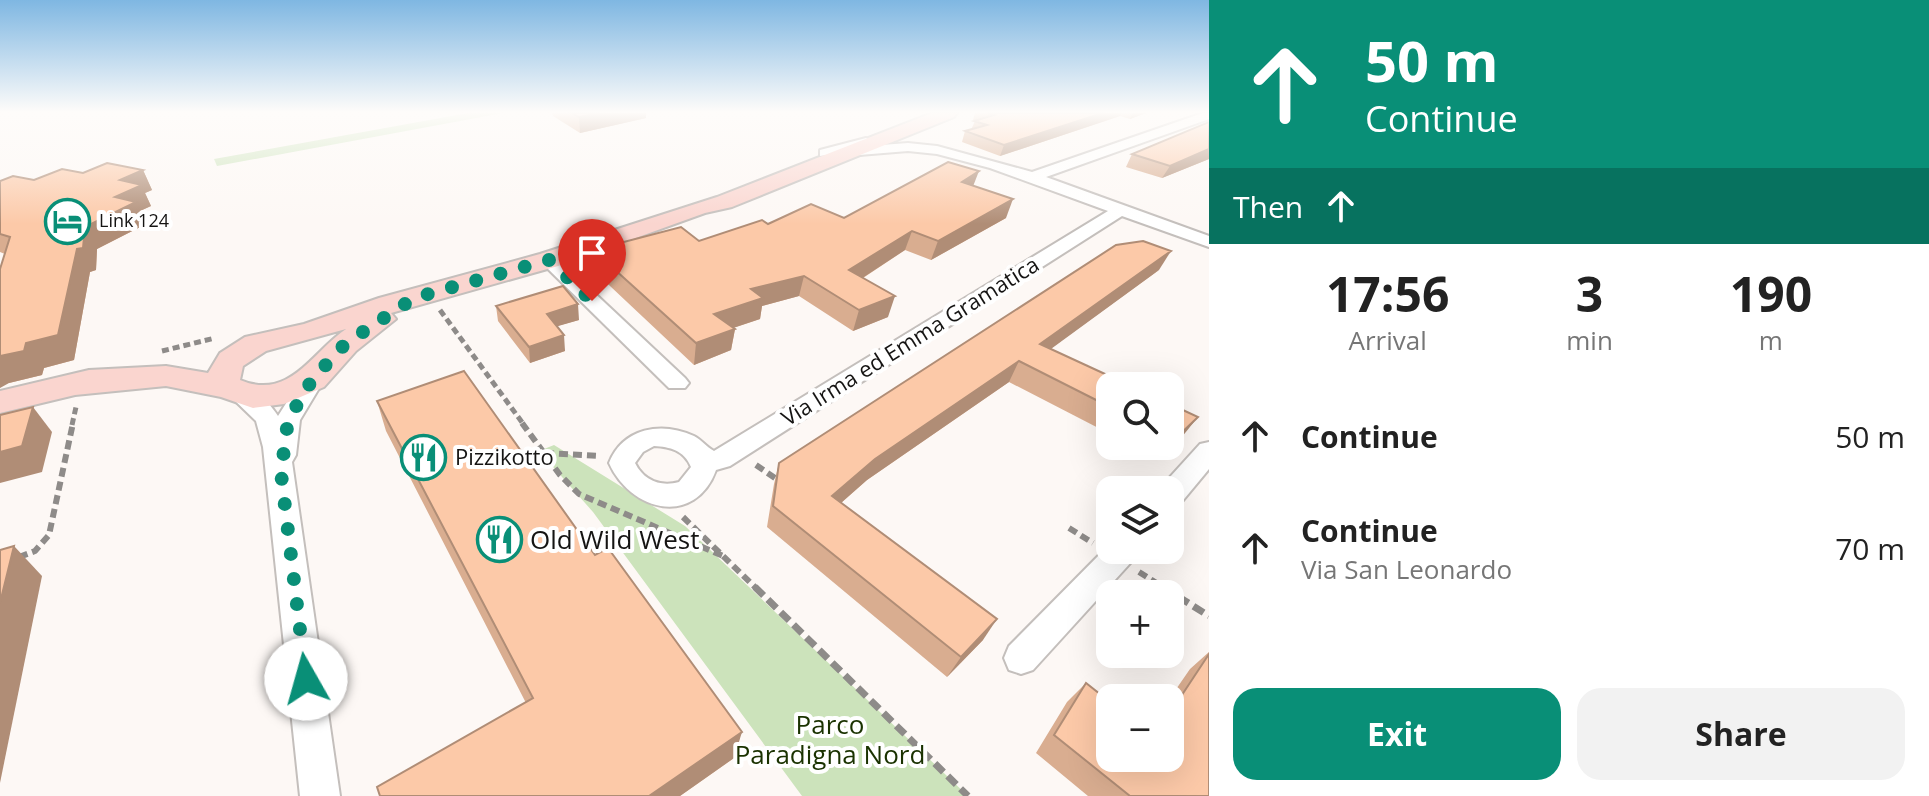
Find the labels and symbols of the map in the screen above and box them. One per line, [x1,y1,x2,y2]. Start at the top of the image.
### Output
hotel icon: Link 124 [44,197,92,245]
place label: Link 124 [99,208,169,232]
pin [558,219,626,301]
street label: Via Irma ed Emma Gramatica [775,248,1044,432]
restaurant icon: Pizzikotto [400,433,448,481]
place label: Pizzikotto [455,441,554,471]
restaurant icon: Old Wild West [475,516,523,564]
place label: Old Wild West [530,521,700,557]
position arrow [264,637,348,721]
park label: Parco Paradigna Nord [735,706,925,772]

